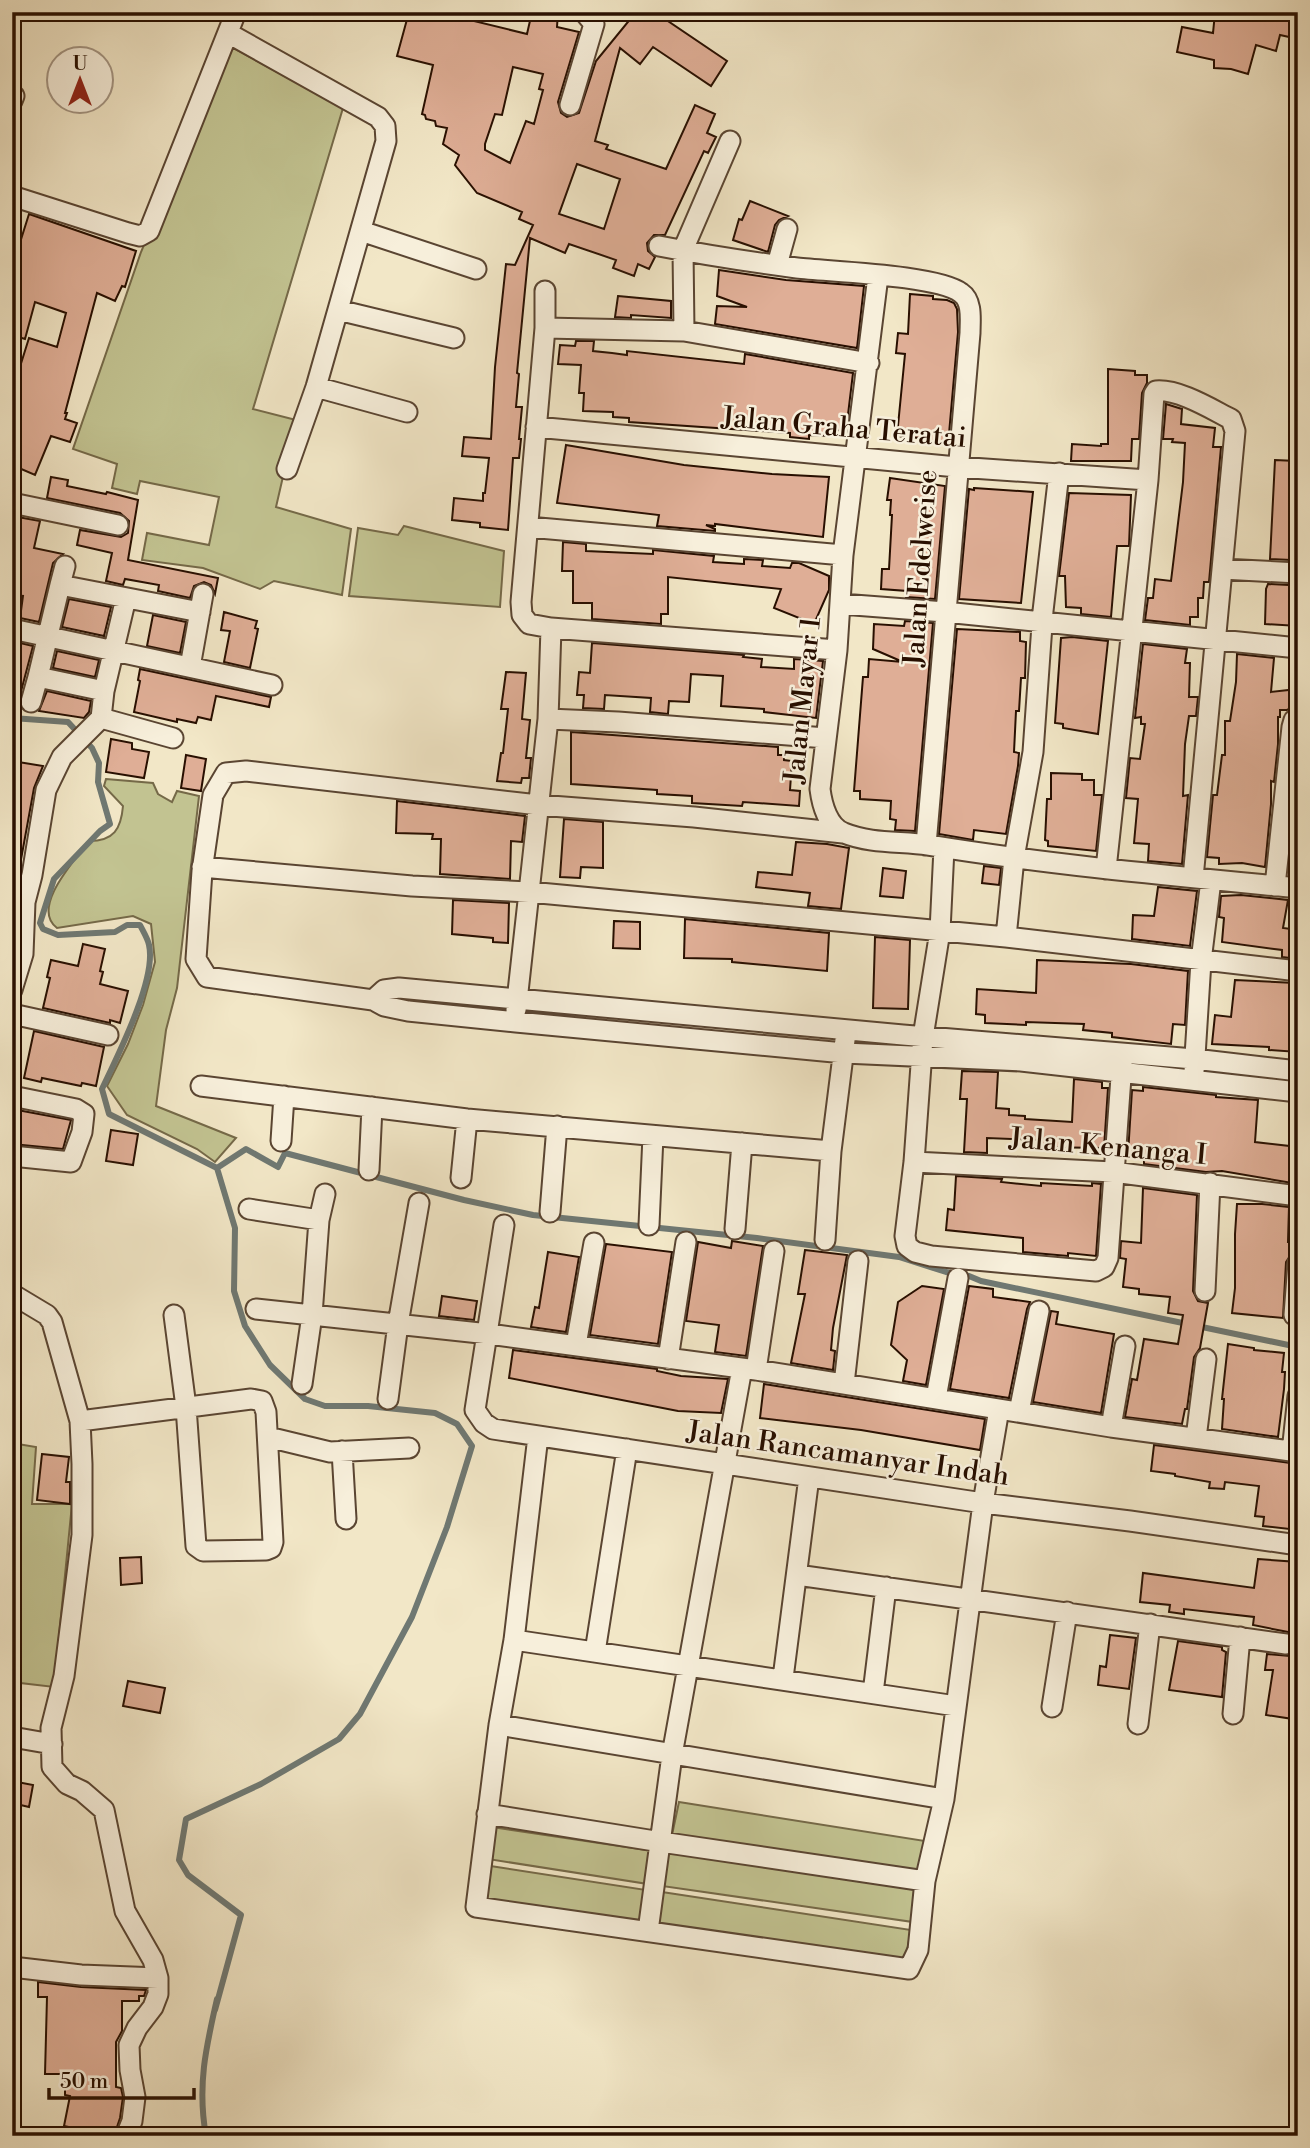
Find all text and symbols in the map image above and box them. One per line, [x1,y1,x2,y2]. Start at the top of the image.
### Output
north arrow [46,46,116,116]
text: U [73,52,88,76]
street label: Jalan Graha Teratai [719,400,968,456]
street label: Jalan Edelweise [897,468,945,669]
street label: Jalan Mayar 1 [777,615,829,786]
street label: Jalan Kenanga I [1007,1121,1209,1173]
street label: Jalan Rancamanyar Indah [684,1414,1012,1494]
scale bar [49,2057,194,2101]
text: 50 m [60,2069,108,2095]

